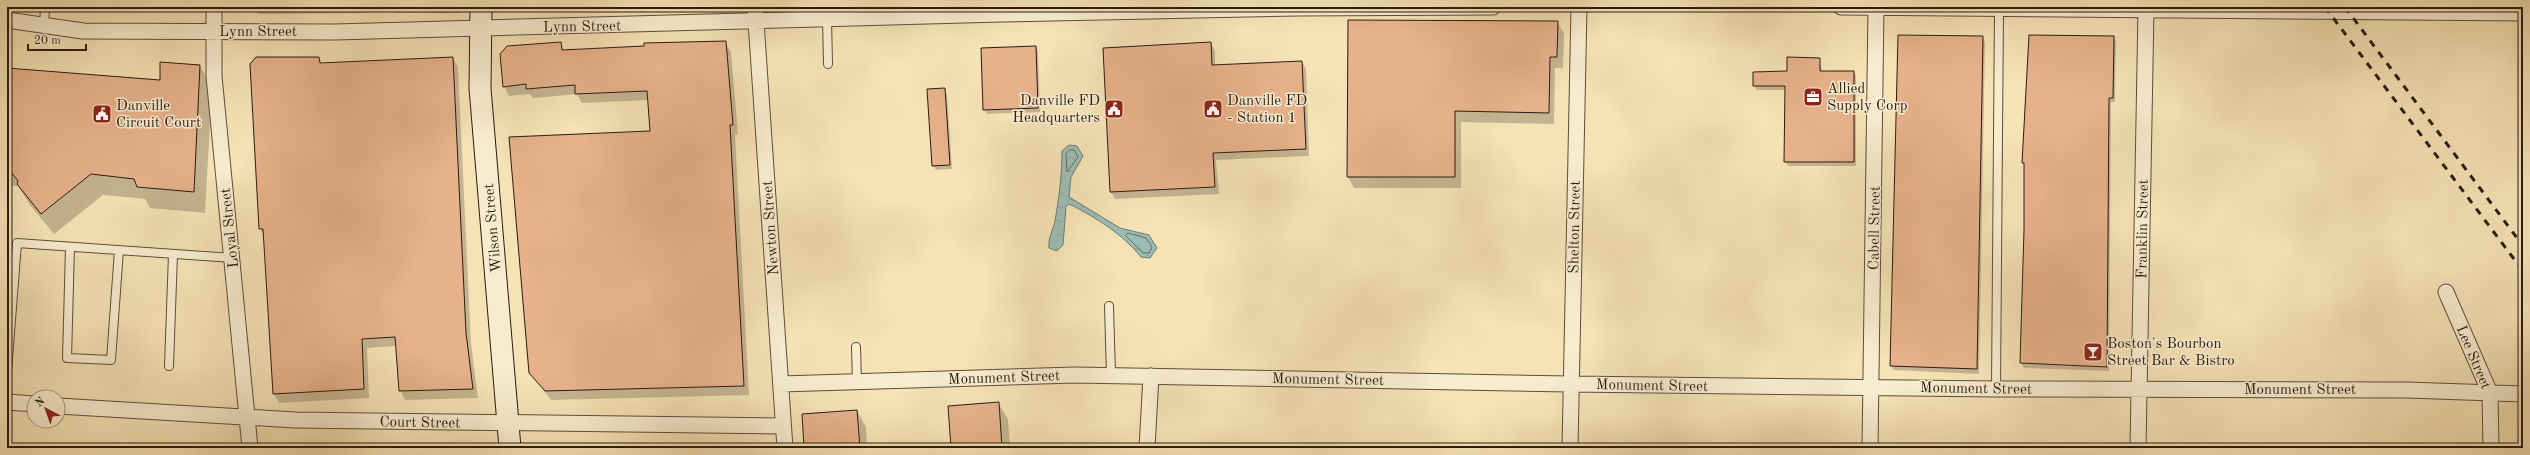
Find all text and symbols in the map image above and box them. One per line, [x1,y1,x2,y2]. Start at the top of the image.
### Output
street label: Lynn Street [543,19,621,36]
street label: Lynn Street [219,25,297,40]
scale bar [28,26,86,52]
text: 20 m [34,35,61,47]
place label: Allied Supply Corp [1827,82,1908,114]
office icon: Allied Supply Corp [1802,86,1824,108]
place label: Danville FD Headquarters [1012,94,1100,126]
place label: Danville FD - Station 1 [1227,94,1307,126]
public building icon: Danville FD Headquarters [1103,98,1125,120]
public building icon: Danville FD - Station 1 [1202,98,1224,120]
place label: Danville Circuit Court [116,99,201,131]
public building icon: Danville Circuit Court [91,103,113,125]
street label: Franklin Street [2135,179,2152,279]
street label: Newton Street [761,180,782,276]
street label: Shelton Street [1567,180,1584,274]
street label: Wilson Street [482,183,505,273]
street label: Cabell Street [1867,186,1884,270]
street label: Loyal Street [219,187,242,269]
street label: Lee Street [2452,323,2493,392]
place label: Boston's Bourbon Street Bar & Bistro [2107,337,2235,369]
bar icon: Boston's Bourbon Street Bar & Bistro [2082,341,2104,363]
street label: Monument Street [948,369,1060,388]
street label: Monument Street [1272,372,1384,389]
street label: Monument Street [1596,378,1708,395]
street label: Monument Street [1920,381,2032,398]
street label: Monument Street [2244,383,2356,398]
north arrow [26,389,66,429]
text: N [34,395,48,409]
street label: Court Street [379,415,461,432]

